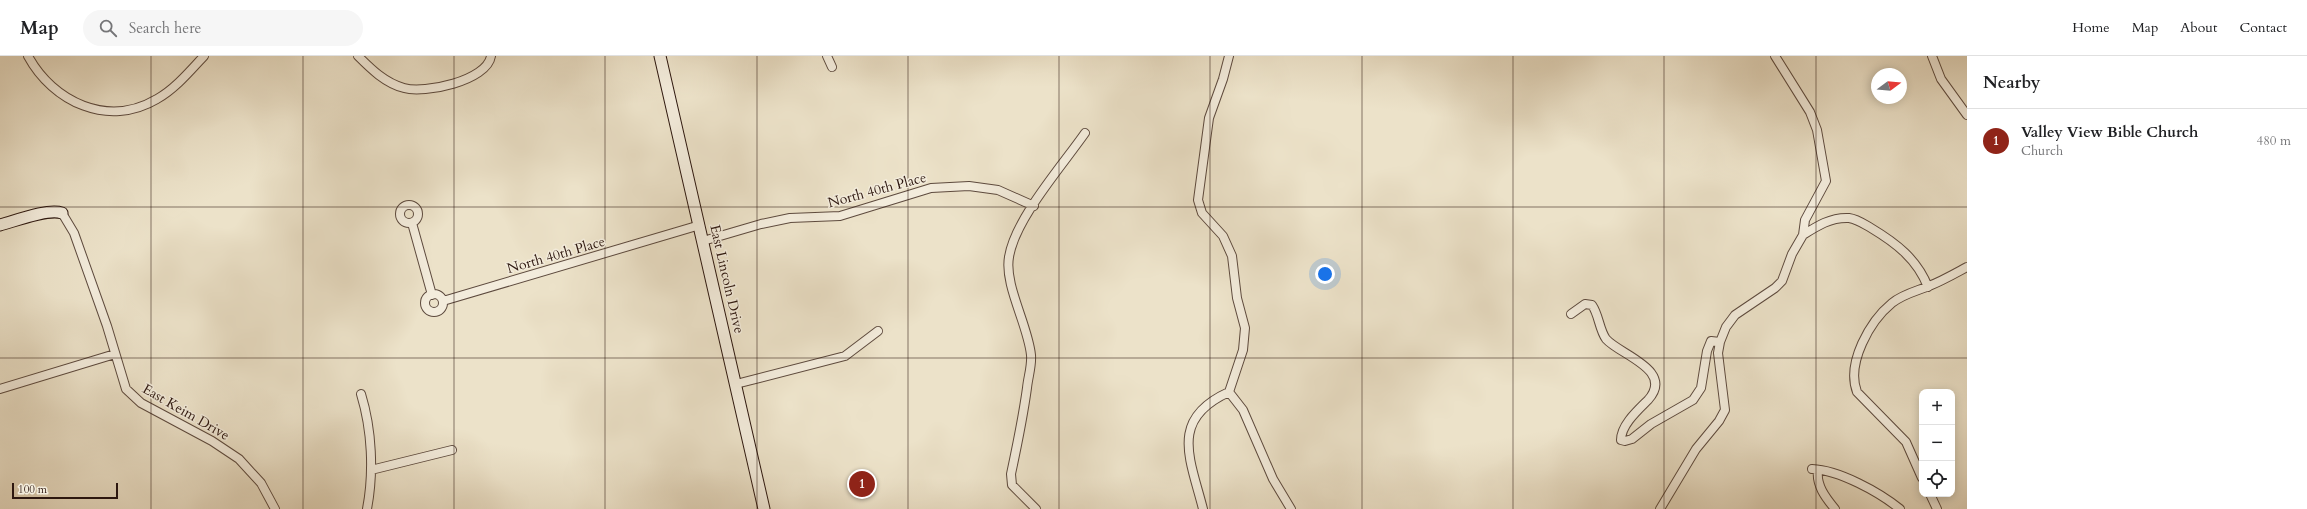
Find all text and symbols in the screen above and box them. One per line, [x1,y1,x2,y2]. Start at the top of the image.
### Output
search box [83,10,363,46]
text: Map [20,15,59,41]
icon: search [97,17,119,39]
text: Search here [129,18,201,38]
text: Home [2072,18,2110,37]
text: Map [2132,18,2158,37]
text: About [2180,18,2217,37]
text: Contact [2239,18,2287,37]
north arrow [1871,68,1907,104]
text: Nearby [1983,71,2040,94]
text: Valley View Bible Church [2021,122,2198,142]
text: 1 [1993,132,1999,150]
text: 480 m [2257,132,2291,150]
text: Church [2021,142,2063,160]
street label: North 40th Place [826,168,928,212]
street label: East Lincoln Drive [705,223,749,335]
street label: North 40th Place [505,232,607,278]
your location [1315,264,1335,284]
street label: East Keim Drive [139,379,233,445]
map controls [1919,389,1955,497]
button: + [1919,389,1955,425]
button: − [1919,425,1955,461]
button: locate [1919,461,1955,497]
pin: 1 [849,469,875,499]
scale bar [12,481,118,500]
text: 100 m [18,482,47,497]

